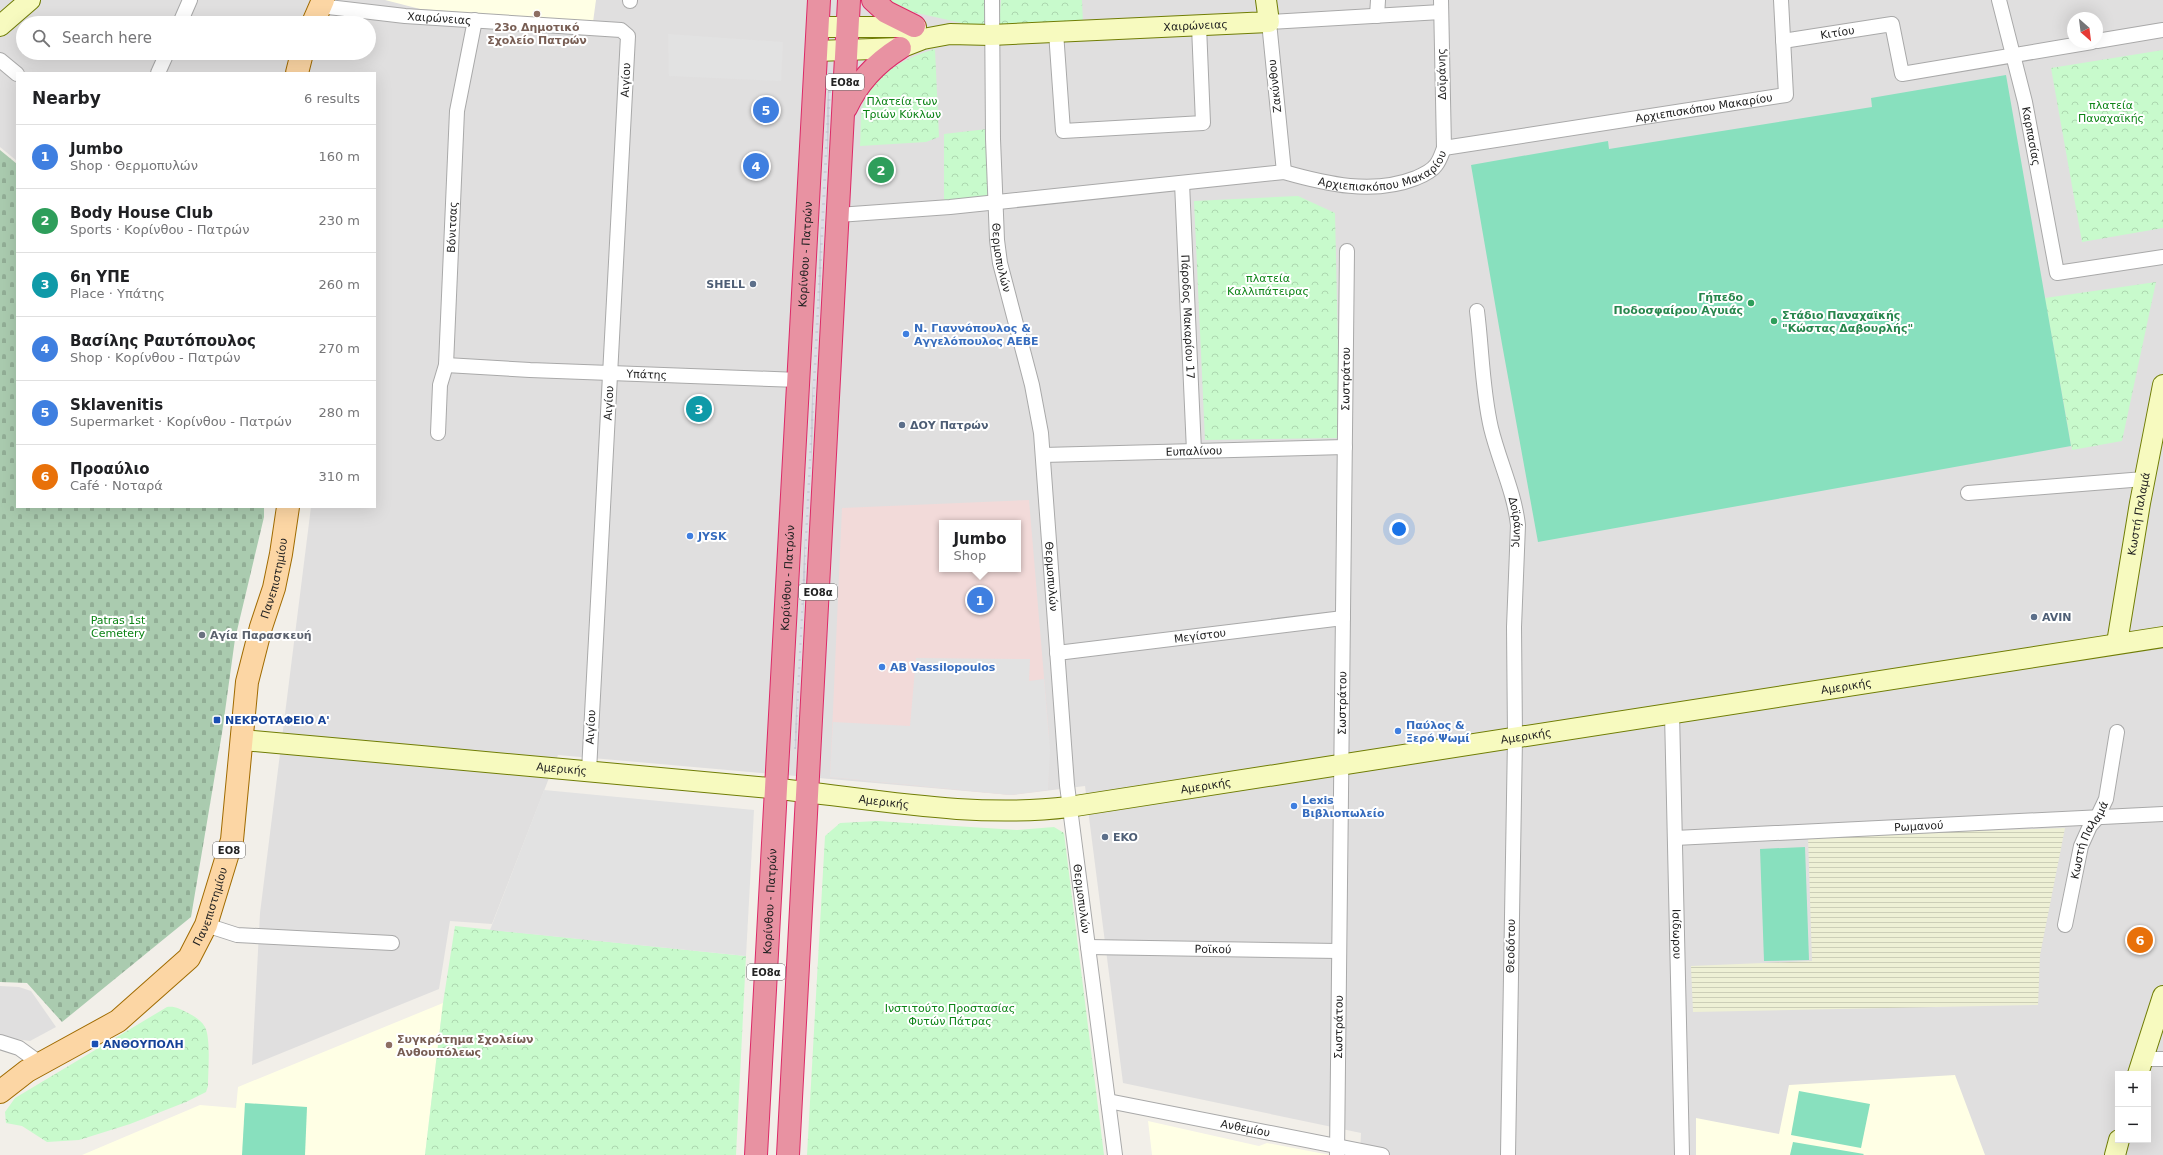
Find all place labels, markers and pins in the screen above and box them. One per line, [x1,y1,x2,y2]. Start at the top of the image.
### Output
marker: 23ο Δημοτικό Σχολείο Πατρών [532,9,542,19]
place label: 23ο Δημοτικό Σχολείο Πατρών [487,21,587,47]
pin: 5 [753,95,779,125]
pin: 4 [743,151,769,181]
pin: 2 [868,155,894,185]
place label: SHELL [706,278,745,291]
marker: SHELL [748,279,758,289]
place label: Γήπεδο Ποδοσφαίρου Αγυιάς [1614,291,1743,317]
marker: Γήπεδο Ποδοσφαίρου Αγυιάς [1746,298,1756,308]
place label: Στάδιο Παναχαϊκής "Κώστας Δαβουρλής" [1782,309,1913,335]
marker: Στάδιο Παναχαϊκής "Κώστας Δαβουρλής" [1769,316,1779,326]
place label: Ν. Γιαννόπουλος & Αγγελόπουλος ΑΕΒΕ [914,322,1039,348]
marker: Ν. Γιαννόπουλος & Αγγελόπουλος ΑΕΒΕ [901,329,911,339]
pin: 3 [686,394,712,424]
place label: ΔΟΥ Πατρών [910,419,988,432]
marker: ΔΟΥ Πατρών [897,420,907,430]
place label: JYSK [697,530,727,543]
marker: JYSK [685,531,695,541]
pin: 1 [967,585,993,615]
place label: AVIN [2042,611,2072,624]
marker: AVIN [2029,612,2039,622]
place label: Αγία Παρασκευή [210,629,312,642]
marker: Αγία Παρασκευή [197,630,207,640]
place label: AB Vassilopoulos [890,661,996,674]
marker: AB Vassilopoulos [877,662,887,672]
place label: ΝΕΚΡΟΤΑΦΕΙΟ Α' [225,714,330,727]
marker: ΝΕΚΡΟΤΑΦΕΙΟ Α' [212,715,222,725]
place label: Παύλος & Ξερό Ψωμί [1406,719,1470,745]
marker: Παύλος & Ξερό Ψωμί [1393,726,1403,736]
place label: Lexis Βιβλιοπωλείο [1302,794,1385,820]
marker: Lexis Βιβλιοπωλείο [1289,801,1299,811]
place label: EKO [1113,831,1138,844]
marker: EKO [1100,832,1110,842]
pin: 6 [2127,925,2153,955]
place label: Συγκρότημα Σχολείων Ανθουπόλεως [397,1033,534,1059]
place label: ΑΝΘΟΥΠΟΛΗ [103,1038,184,1051]
marker: ΑΝΘΟΥΠΟΛΗ [90,1039,100,1049]
marker: Συγκρότημα Σχολείων Ανθουπόλεως [384,1040,394,1050]

